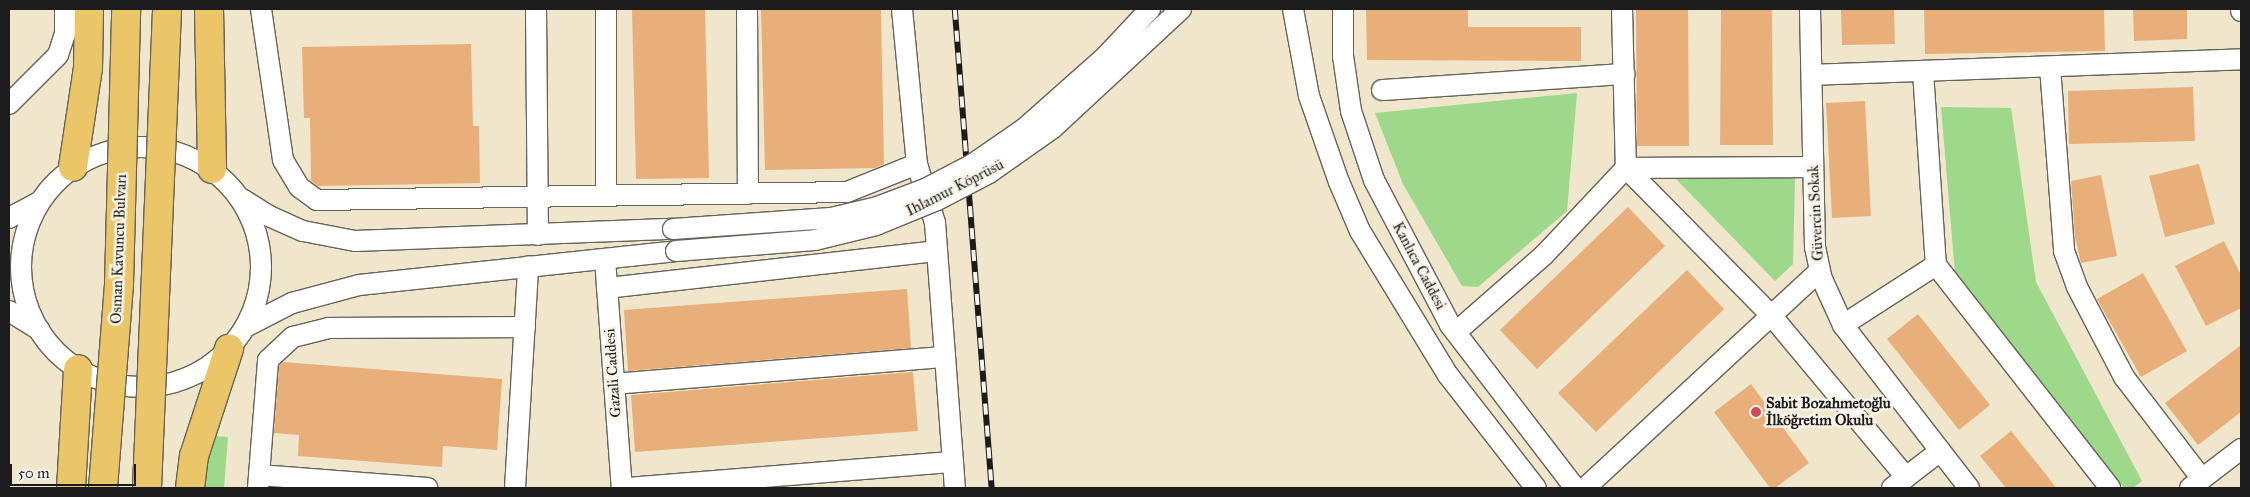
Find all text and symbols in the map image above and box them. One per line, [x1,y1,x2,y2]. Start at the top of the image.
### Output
street label: Ihlamur Köprüsü [903,156,1007,220]
street label: Güvercin Sokak [1805,165,1827,261]
street label: Osman Kavuncu Bulvarı [107,174,131,324]
street label: Kanlıca Caddesi [1388,219,1450,313]
street label: Gazali Caddesi [601,328,625,418]
place label: Sabit Bozahmetoğlu İlköğretim Okulu [1766,394,1891,429]
marker: Sabit Bozahmetoğlu İlköğretim Okulu [1750,406,1762,418]
scale bar [12,454,139,486]
text: 50 m [18,464,50,482]

